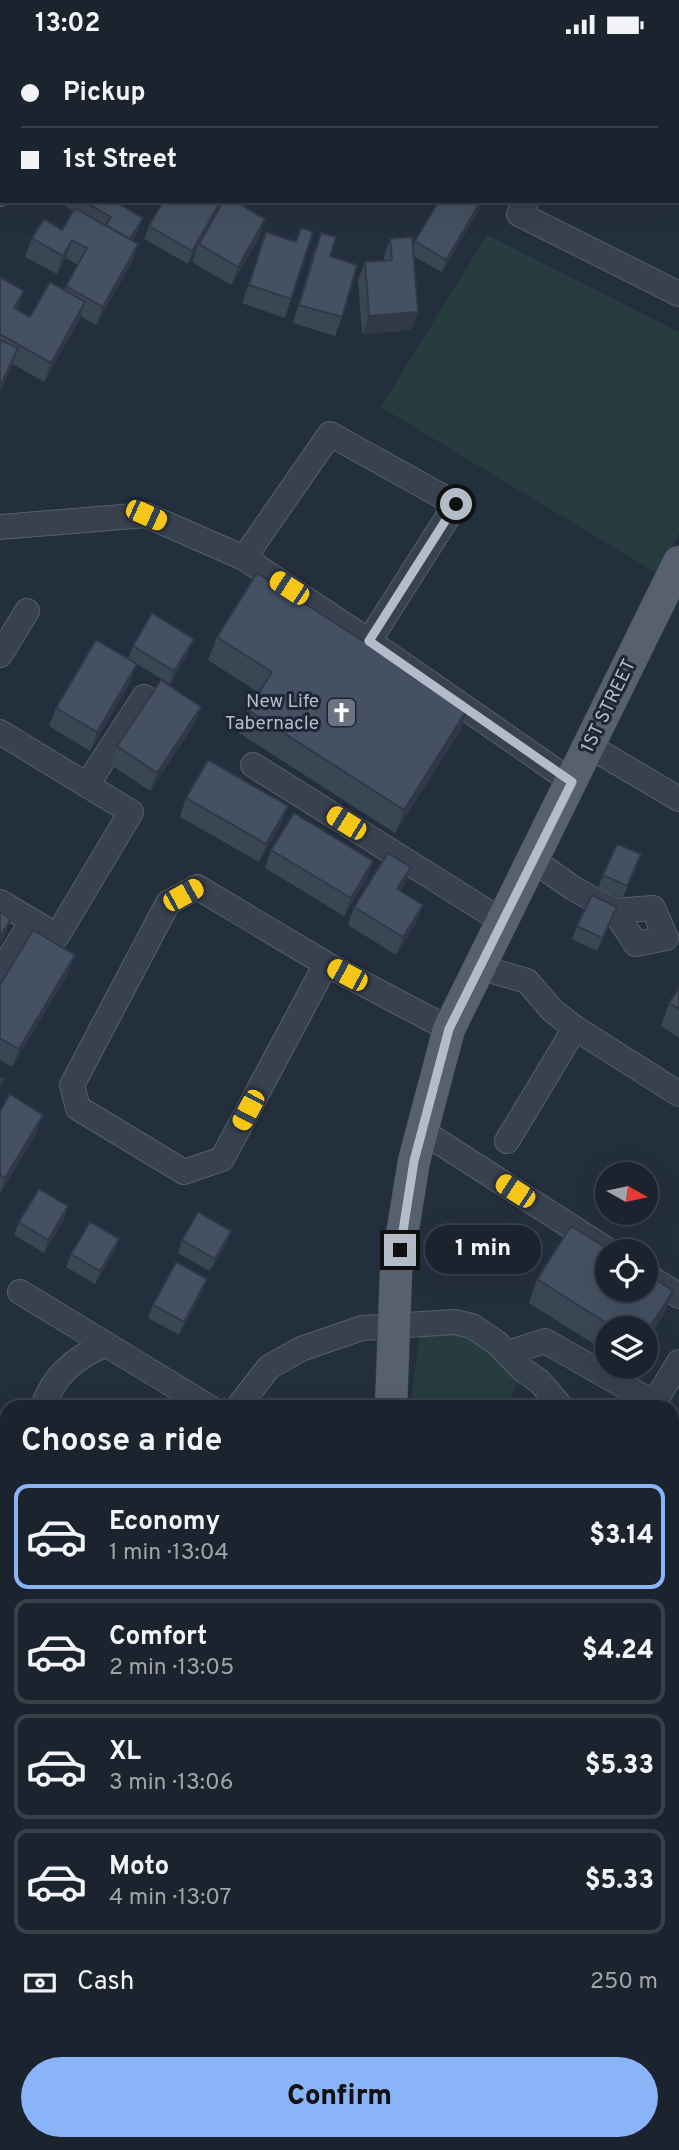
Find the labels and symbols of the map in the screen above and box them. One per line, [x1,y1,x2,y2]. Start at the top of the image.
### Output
route start [440,488,472,520]
car [123,497,170,533]
car [266,568,313,608]
street label: 1ST STREET [576,655,642,757]
place label: New Life Tabernacle [225,690,319,736]
church icon: New Life Tabernacle [325,696,359,730]
car [323,803,370,843]
car [160,876,207,914]
car [324,956,371,994]
car [229,1087,268,1133]
north arrow [595,1162,658,1225]
car [492,1171,539,1211]
callout: 1 min [424,1225,540,1275]
route end [384,1234,416,1266]

